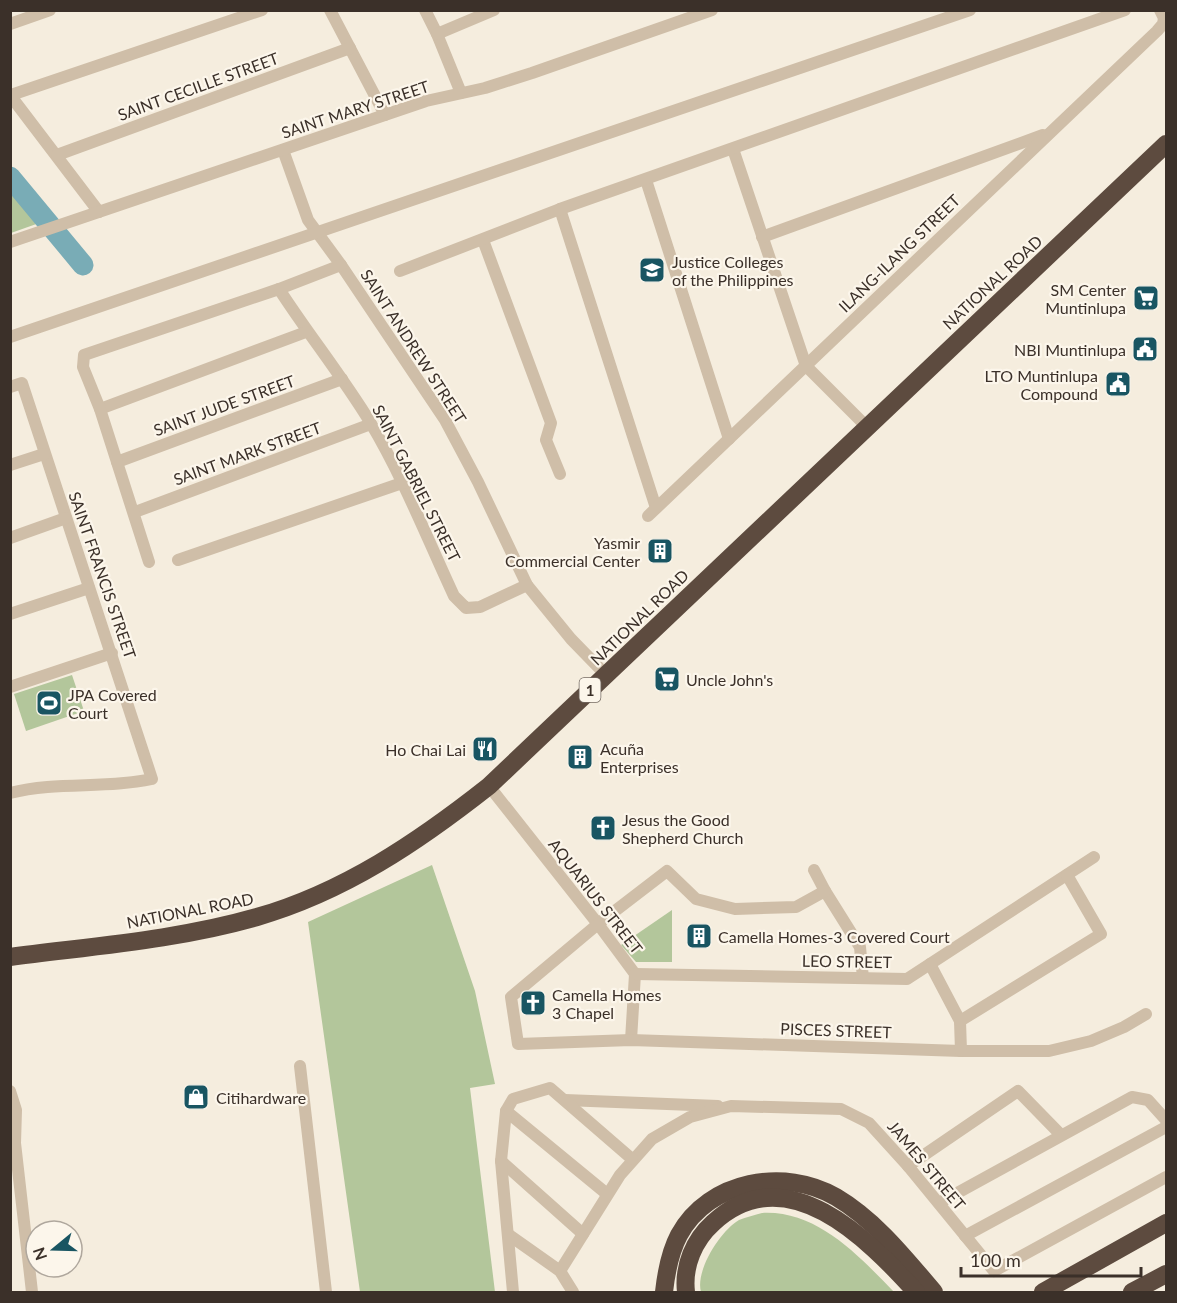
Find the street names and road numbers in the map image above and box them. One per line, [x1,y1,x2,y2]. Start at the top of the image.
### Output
street label: SAINT CECILLE STREET [115,48,282,124]
street label: SAINT MARY STREET [279,76,432,142]
street label: ILANG-ILANG STREET [834,190,964,316]
street label: NATIONAL ROAD [938,231,1046,333]
street label: SAINT ANDREW STREET [357,266,471,427]
street label: SAINT JUDE STREET [151,370,298,439]
street label: SAINT GABRIEL STREET [369,401,465,565]
street label: SAINT MARK STREET [171,417,324,489]
street label: SAINT FRANCIS STREET [65,489,141,661]
street label: NATIONAL ROAD [586,565,692,669]
road number: 1 [580,678,600,702]
street label: AQUARIUS STREET [545,835,647,958]
street label: NATIONAL ROAD [125,888,255,932]
street label: LEO STREET [802,951,893,971]
street label: PISCES STREET [780,1019,893,1041]
street label: JAMES STREET [884,1117,970,1214]

